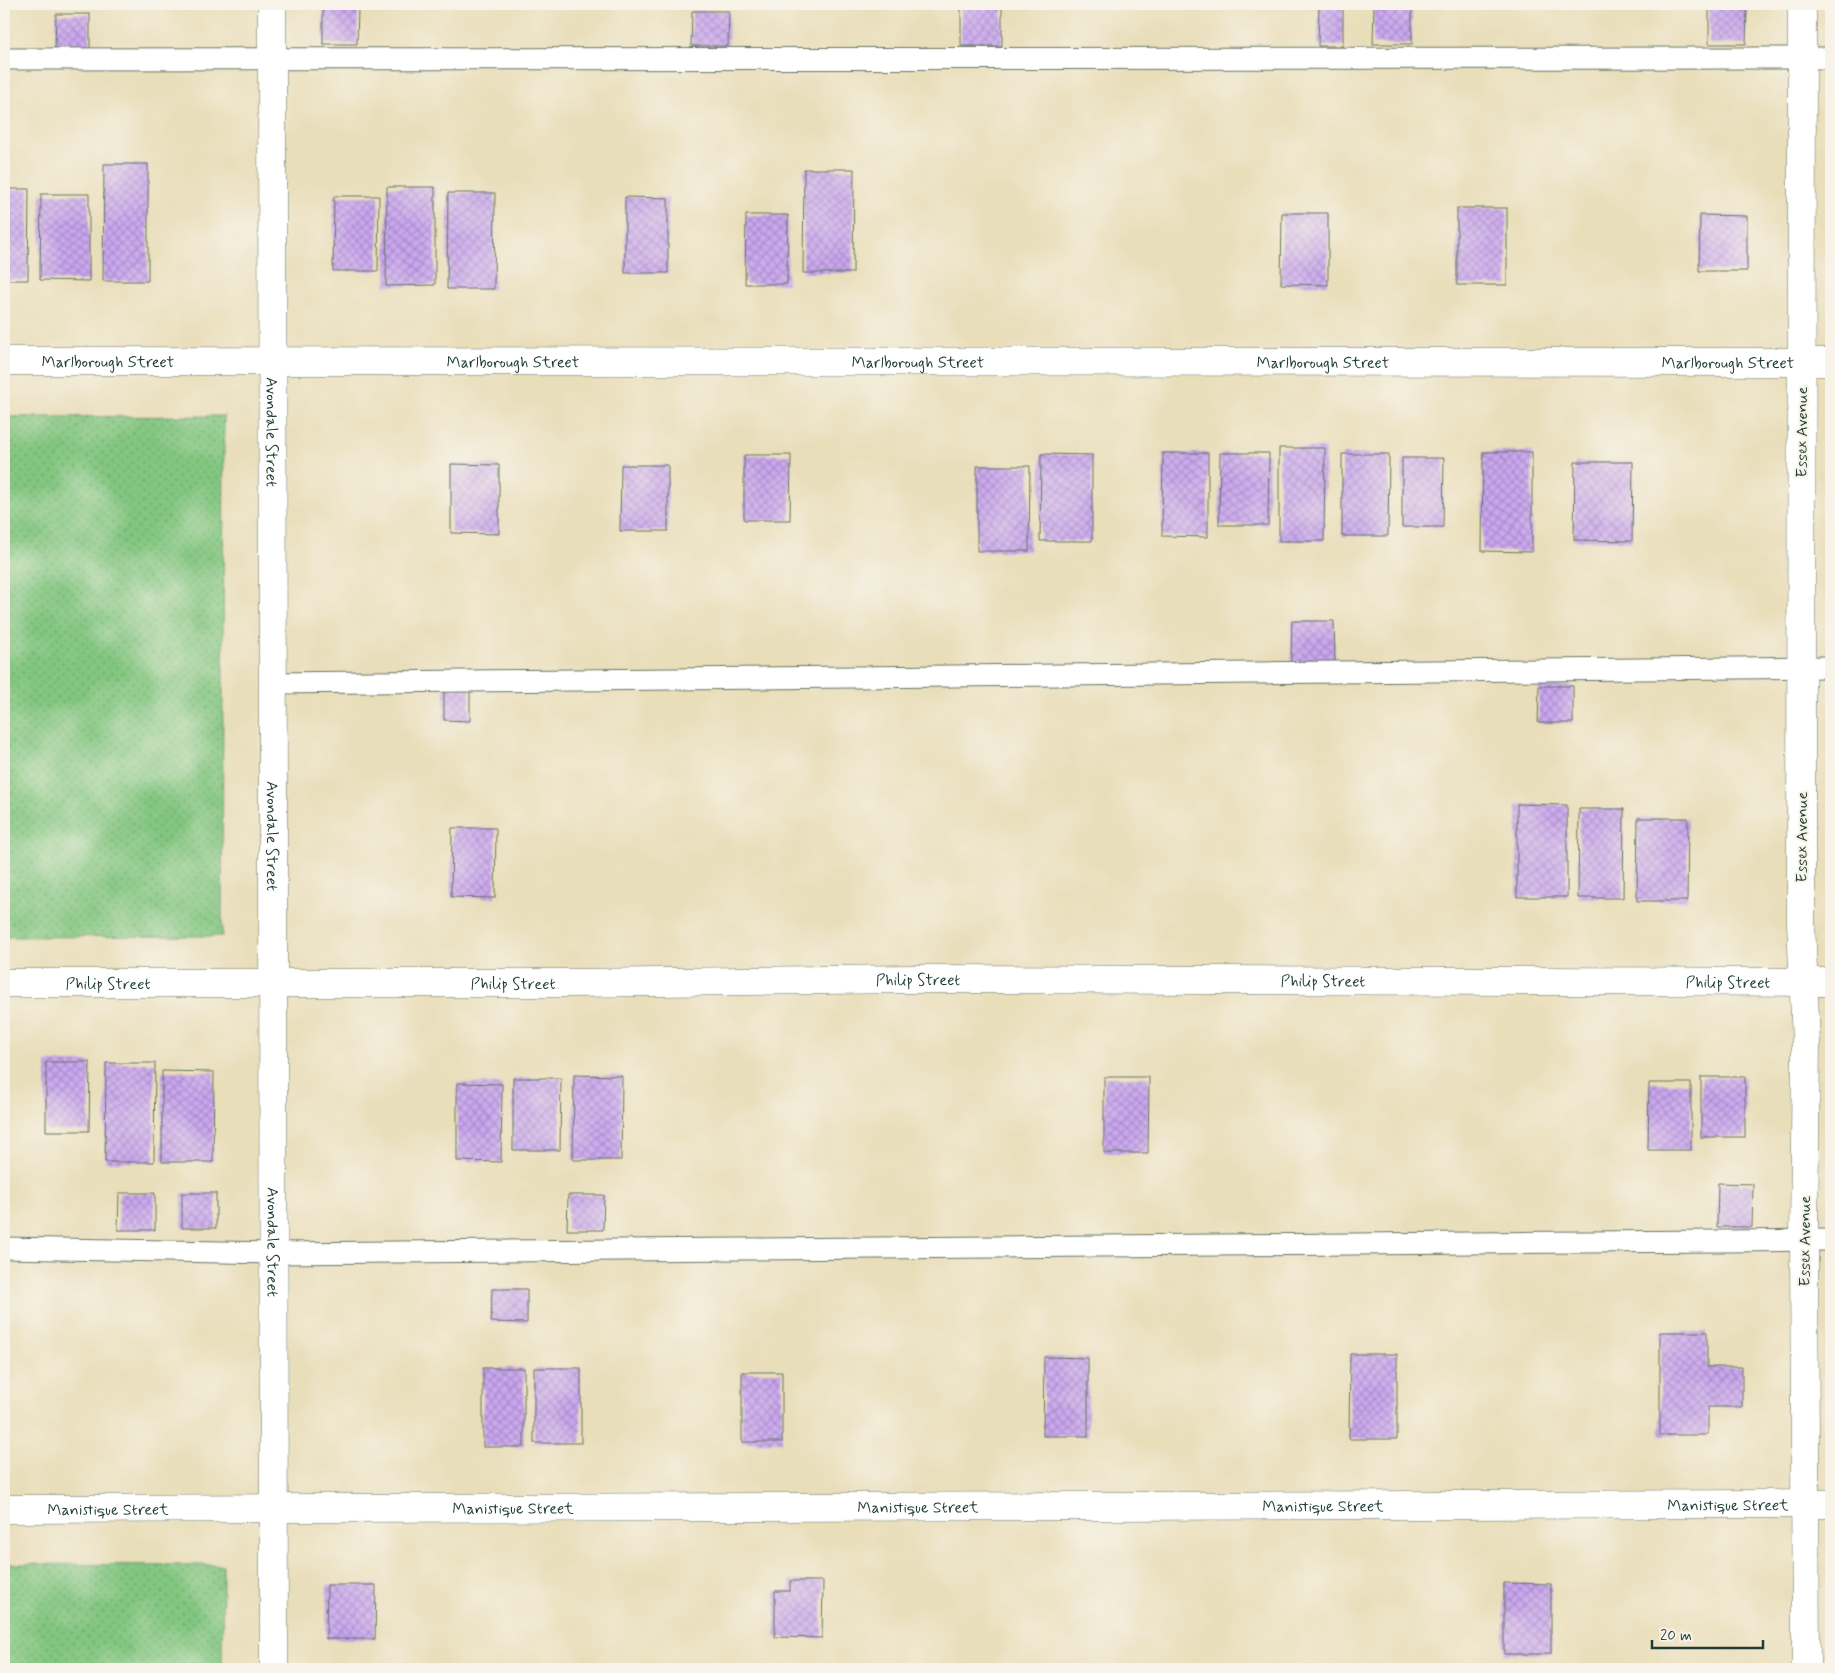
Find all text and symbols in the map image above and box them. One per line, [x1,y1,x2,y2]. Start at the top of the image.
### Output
street label: Marlborough Street [42,352,175,373]
street label: Marlborough Street [447,352,580,373]
street label: Marlborough Street [852,352,985,374]
street label: Marlborough Street [1257,353,1390,374]
street label: Marlborough Street [1662,353,1795,374]
street label: Avondale Street [260,377,282,487]
street label: Essex Avenue [1792,386,1813,477]
street label: Avondale Street [261,781,282,891]
street label: Essex Avenue [1792,791,1813,882]
street label: Philip Street [875,970,960,991]
street label: Philip Street [1281,971,1365,992]
street label: Philip Street [1686,973,1770,994]
street label: Philip Street [66,974,150,995]
street label: Philip Street [471,974,555,995]
street label: Avondale Street [261,1187,283,1297]
street label: Essex Avenue [1795,1195,1816,1286]
street label: Manistique Street [1667,1495,1789,1516]
street label: Manistique Street [1262,1496,1384,1518]
street label: Manistique Street [857,1497,979,1519]
street label: Manistique Street [452,1498,574,1520]
street label: Manistique Street [47,1500,169,1521]
scale bar [1652,1618,1764,1650]
text: 20 m [1660,1626,1692,1646]

